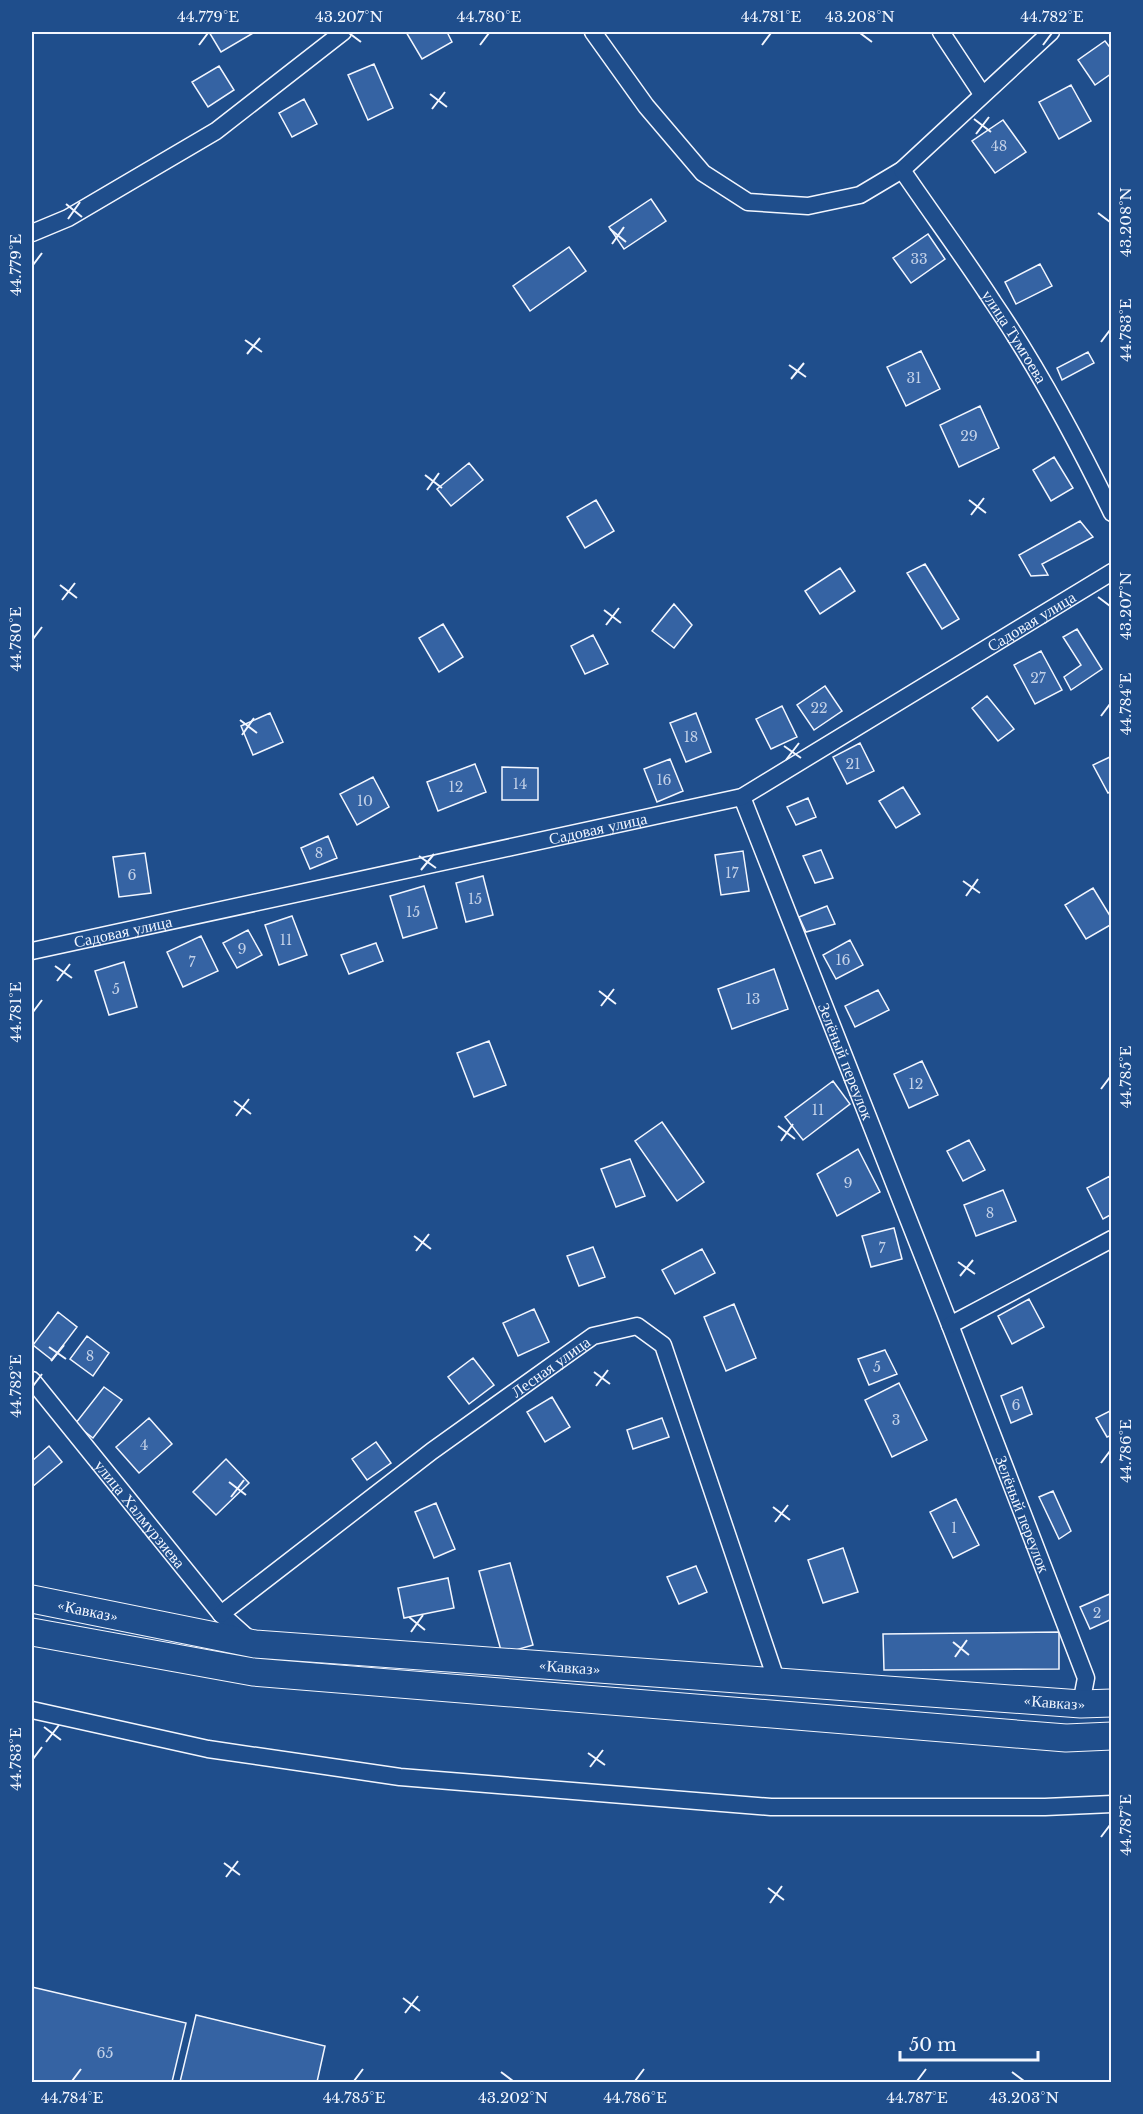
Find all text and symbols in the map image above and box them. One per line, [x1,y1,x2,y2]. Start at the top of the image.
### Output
text: 44.779°E [177,7,239,26]
text: 43.207°N [315,7,383,26]
text: 44.780°E [457,7,521,26]
text: 44.781°E [741,7,801,26]
text: 43.208°N [825,7,895,26]
text: 44.782°E [1020,7,1084,26]
house number: 48 [991,137,1007,155]
text: 43.208°N [1116,187,1135,257]
text: 44.779°E [6,234,25,296]
house number: 33 [910,250,928,268]
street label: улица Тумгоева [978,286,1052,387]
text: 44.783°E [1116,298,1135,362]
house number: 31 [907,369,921,387]
house number: 29 [960,427,978,445]
text: 43.207°N [1116,572,1135,640]
street label: Садовая улица [983,587,1079,656]
text: 44.780°E [6,607,25,671]
house number: 27 [1030,669,1047,687]
text: 44.784°E [1116,673,1135,735]
house number: 22 [810,699,828,717]
house number: 18 [684,728,698,746]
house number: 21 [846,755,860,773]
house number: 16 [656,771,672,789]
house number: 14 [513,775,527,793]
house number: 12 [449,778,463,796]
house number: 10 [357,792,373,810]
street label: Садовая улица [547,808,649,849]
house number: 8 [315,844,323,862]
house number: 17 [725,864,740,882]
house number: 6 [127,866,137,884]
house number: 15 [468,890,482,908]
house number: 15 [406,903,420,921]
street label: Садовая улица [72,911,174,952]
house number: 11 [280,931,292,949]
house number: 9 [237,940,247,958]
house number: 16 [835,951,851,969]
house number: 7 [188,953,196,971]
house number: 5 [112,980,120,998]
text: 44.781°E [6,982,25,1042]
house number: 13 [746,990,760,1008]
street label: Зелёный переулок [814,1000,878,1123]
text: 44.785°E [1116,1046,1135,1108]
house number: 12 [909,1075,923,1093]
house number: 11 [812,1101,824,1119]
house number: 9 [843,1174,853,1192]
house number: 8 [986,1204,994,1222]
house number: 7 [878,1239,886,1257]
street label: Лесная улица [507,1331,594,1402]
house number: 8 [86,1347,94,1365]
text: 44.782°E [6,1354,25,1418]
house number: 5 [873,1358,881,1376]
house number: 6 [1011,1396,1021,1414]
house number: 3 [892,1411,900,1429]
text: 44.786°E [1116,1419,1135,1483]
house number: 4 [140,1436,148,1454]
street label: Зелёный переулок [991,1452,1055,1576]
street label: улица Халмурзиева [90,1456,190,1572]
house number: 1 [951,1519,957,1537]
street label: «Кавказ» [56,1594,120,1626]
house number: 2 [1093,1604,1101,1622]
street label: «Кавказ» [538,1655,601,1679]
street label: «Кавказ» [1023,1690,1086,1714]
text: 44.783°E [6,1727,25,1791]
text: 44.787°E [1116,1794,1135,1856]
scale bar [900,2024,1038,2062]
text: 50 m [909,2034,957,2056]
house number: 65 [97,2044,114,2062]
text: 44.784°E [41,2088,103,2107]
text: 44.785°E [323,2088,385,2107]
text: 43.202°N [478,2088,548,2107]
text: 44.786°E [603,2088,667,2107]
text: 44.787°E [886,2088,948,2107]
text: 43.203°N [989,2088,1059,2107]

